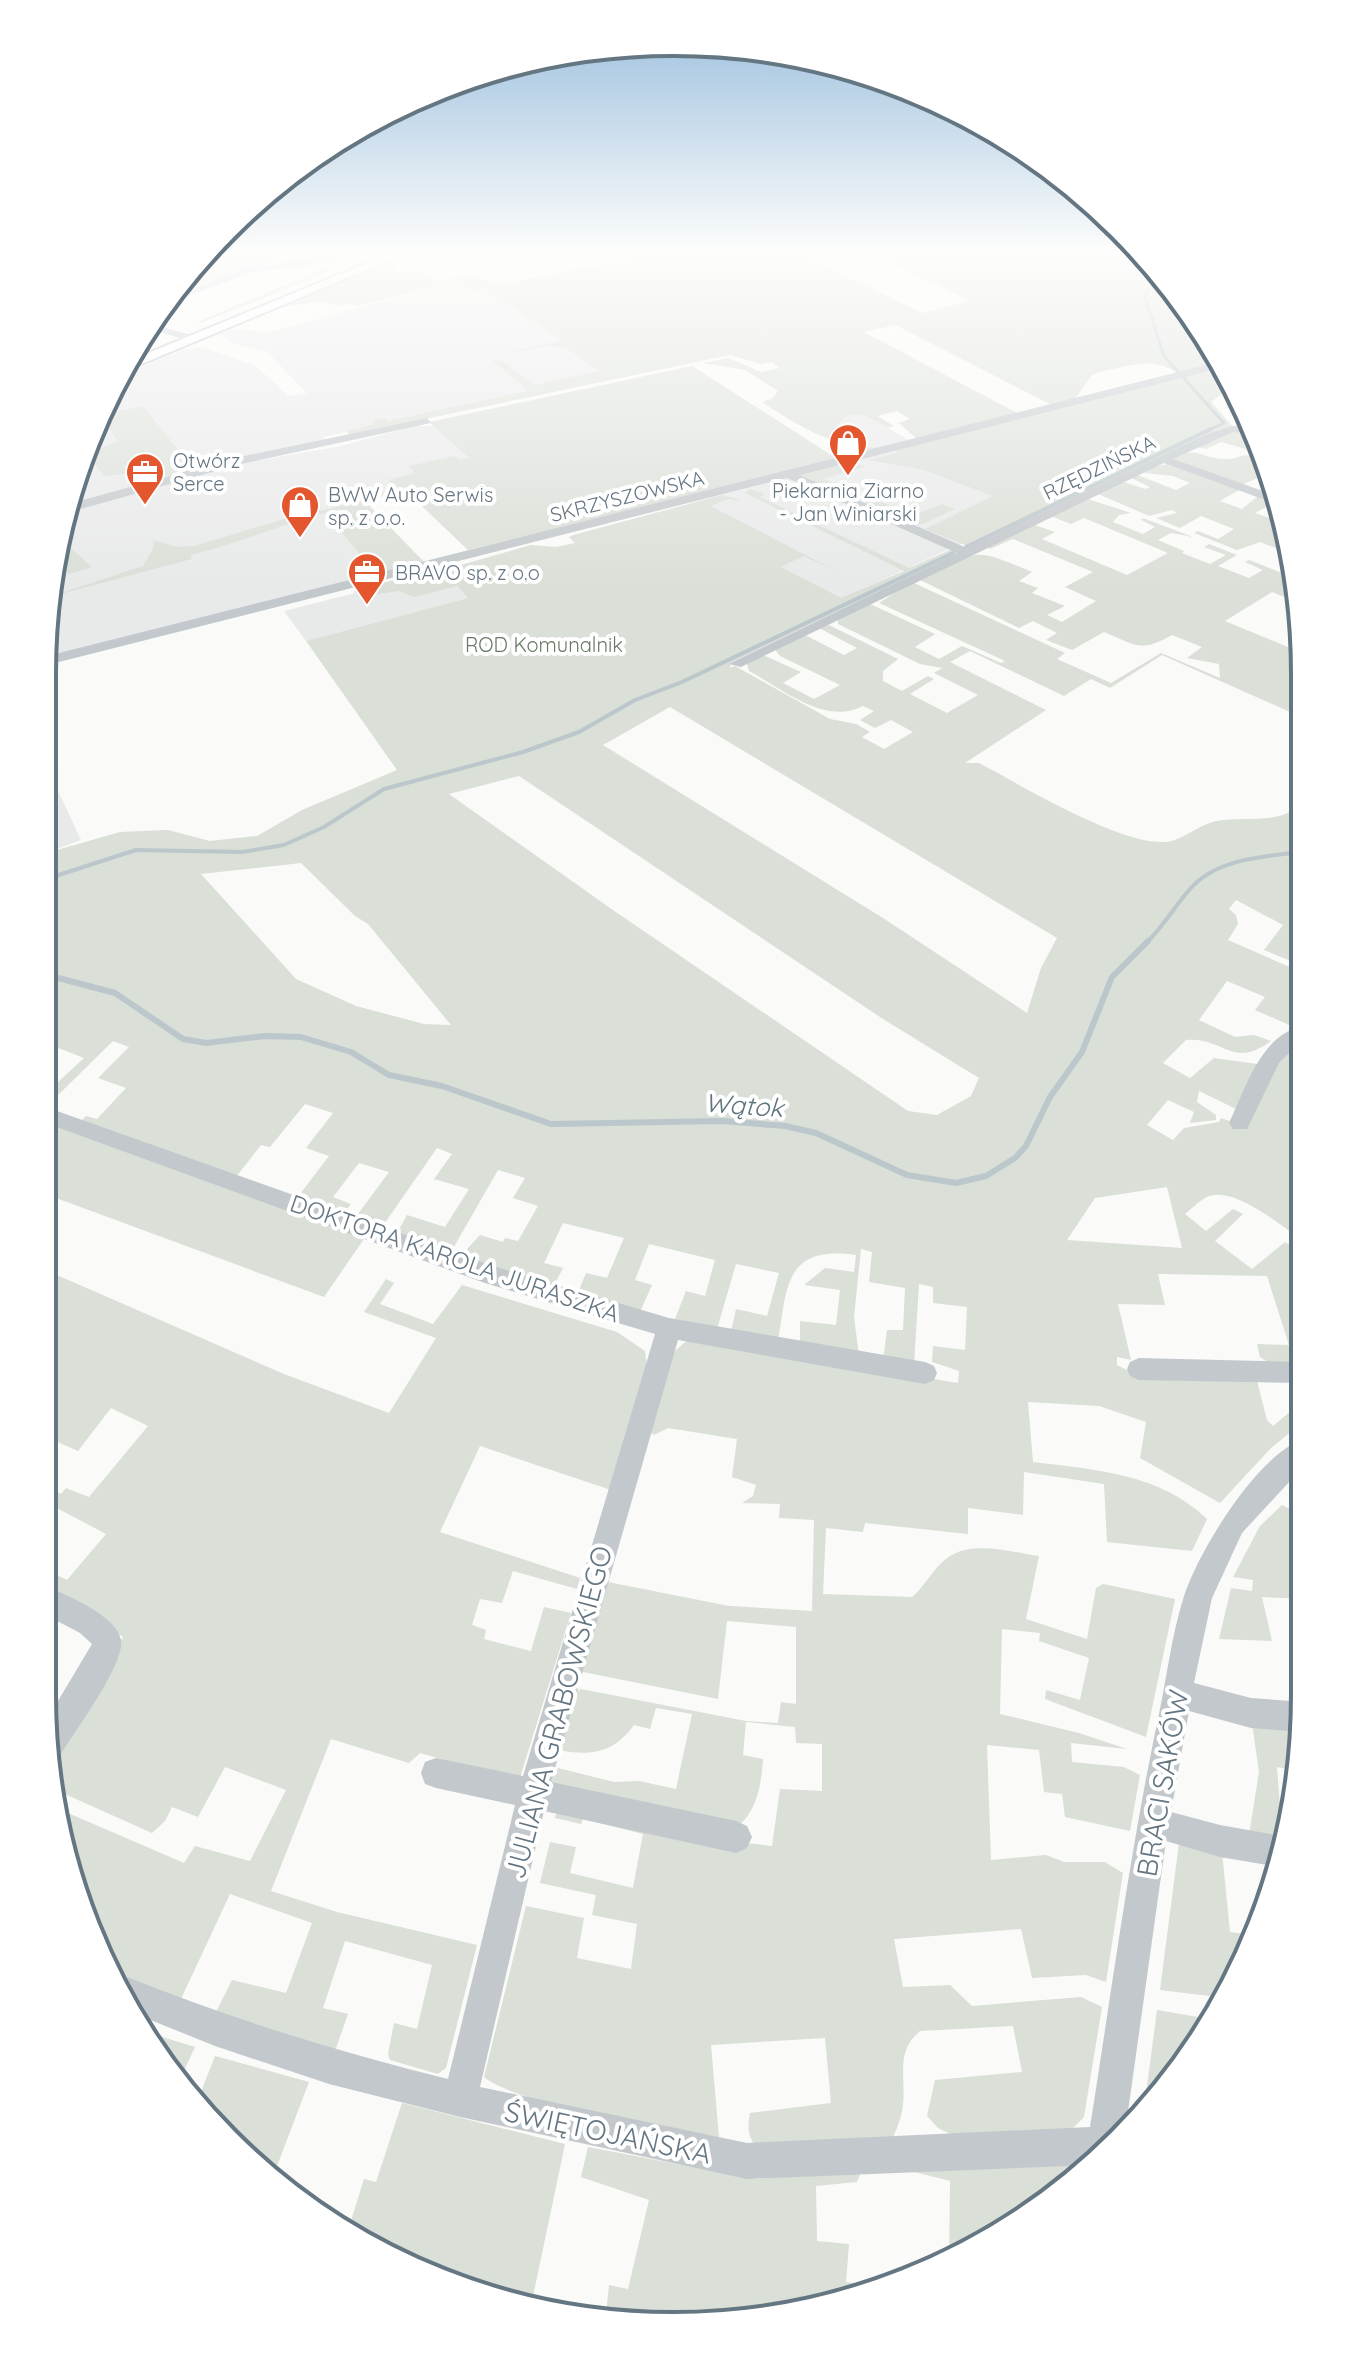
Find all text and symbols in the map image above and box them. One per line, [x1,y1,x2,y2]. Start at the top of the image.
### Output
shop icon: Piekarnia Ziarno - Jan Winiarski [827,422,869,477]
street label: RZĘDZIŃSKA [1039,429,1159,505]
place label: Otwórz Serce [173,448,240,496]
office icon: Otwórz Serce [124,451,166,506]
street label: SKRZYSZOWSKA [547,465,707,527]
place label: Piekarnia Ziarno - Jan Winiarski [772,478,924,526]
place label: BWW Auto Serwis sp. z o.o. [328,482,493,530]
shop icon: BWW Auto Serwis sp. z o.o. [279,484,321,539]
office icon: BRAVO sp. z o.o [346,551,388,606]
place label: BRAVO sp. z o.o [395,560,540,585]
park label: ROD Komunalnik [465,632,623,657]
water label: Wątok [703,1086,787,1124]
street label: DOKTORA KAROLA JURASZKA [286,1187,624,1329]
street label: JULIANA GRABOWSKIEGO [497,1542,619,1882]
street label: BRACI SAKÓW [1128,1687,1196,1879]
street label: ŚWIĘTOJAŃSKA [502,2093,714,2171]

